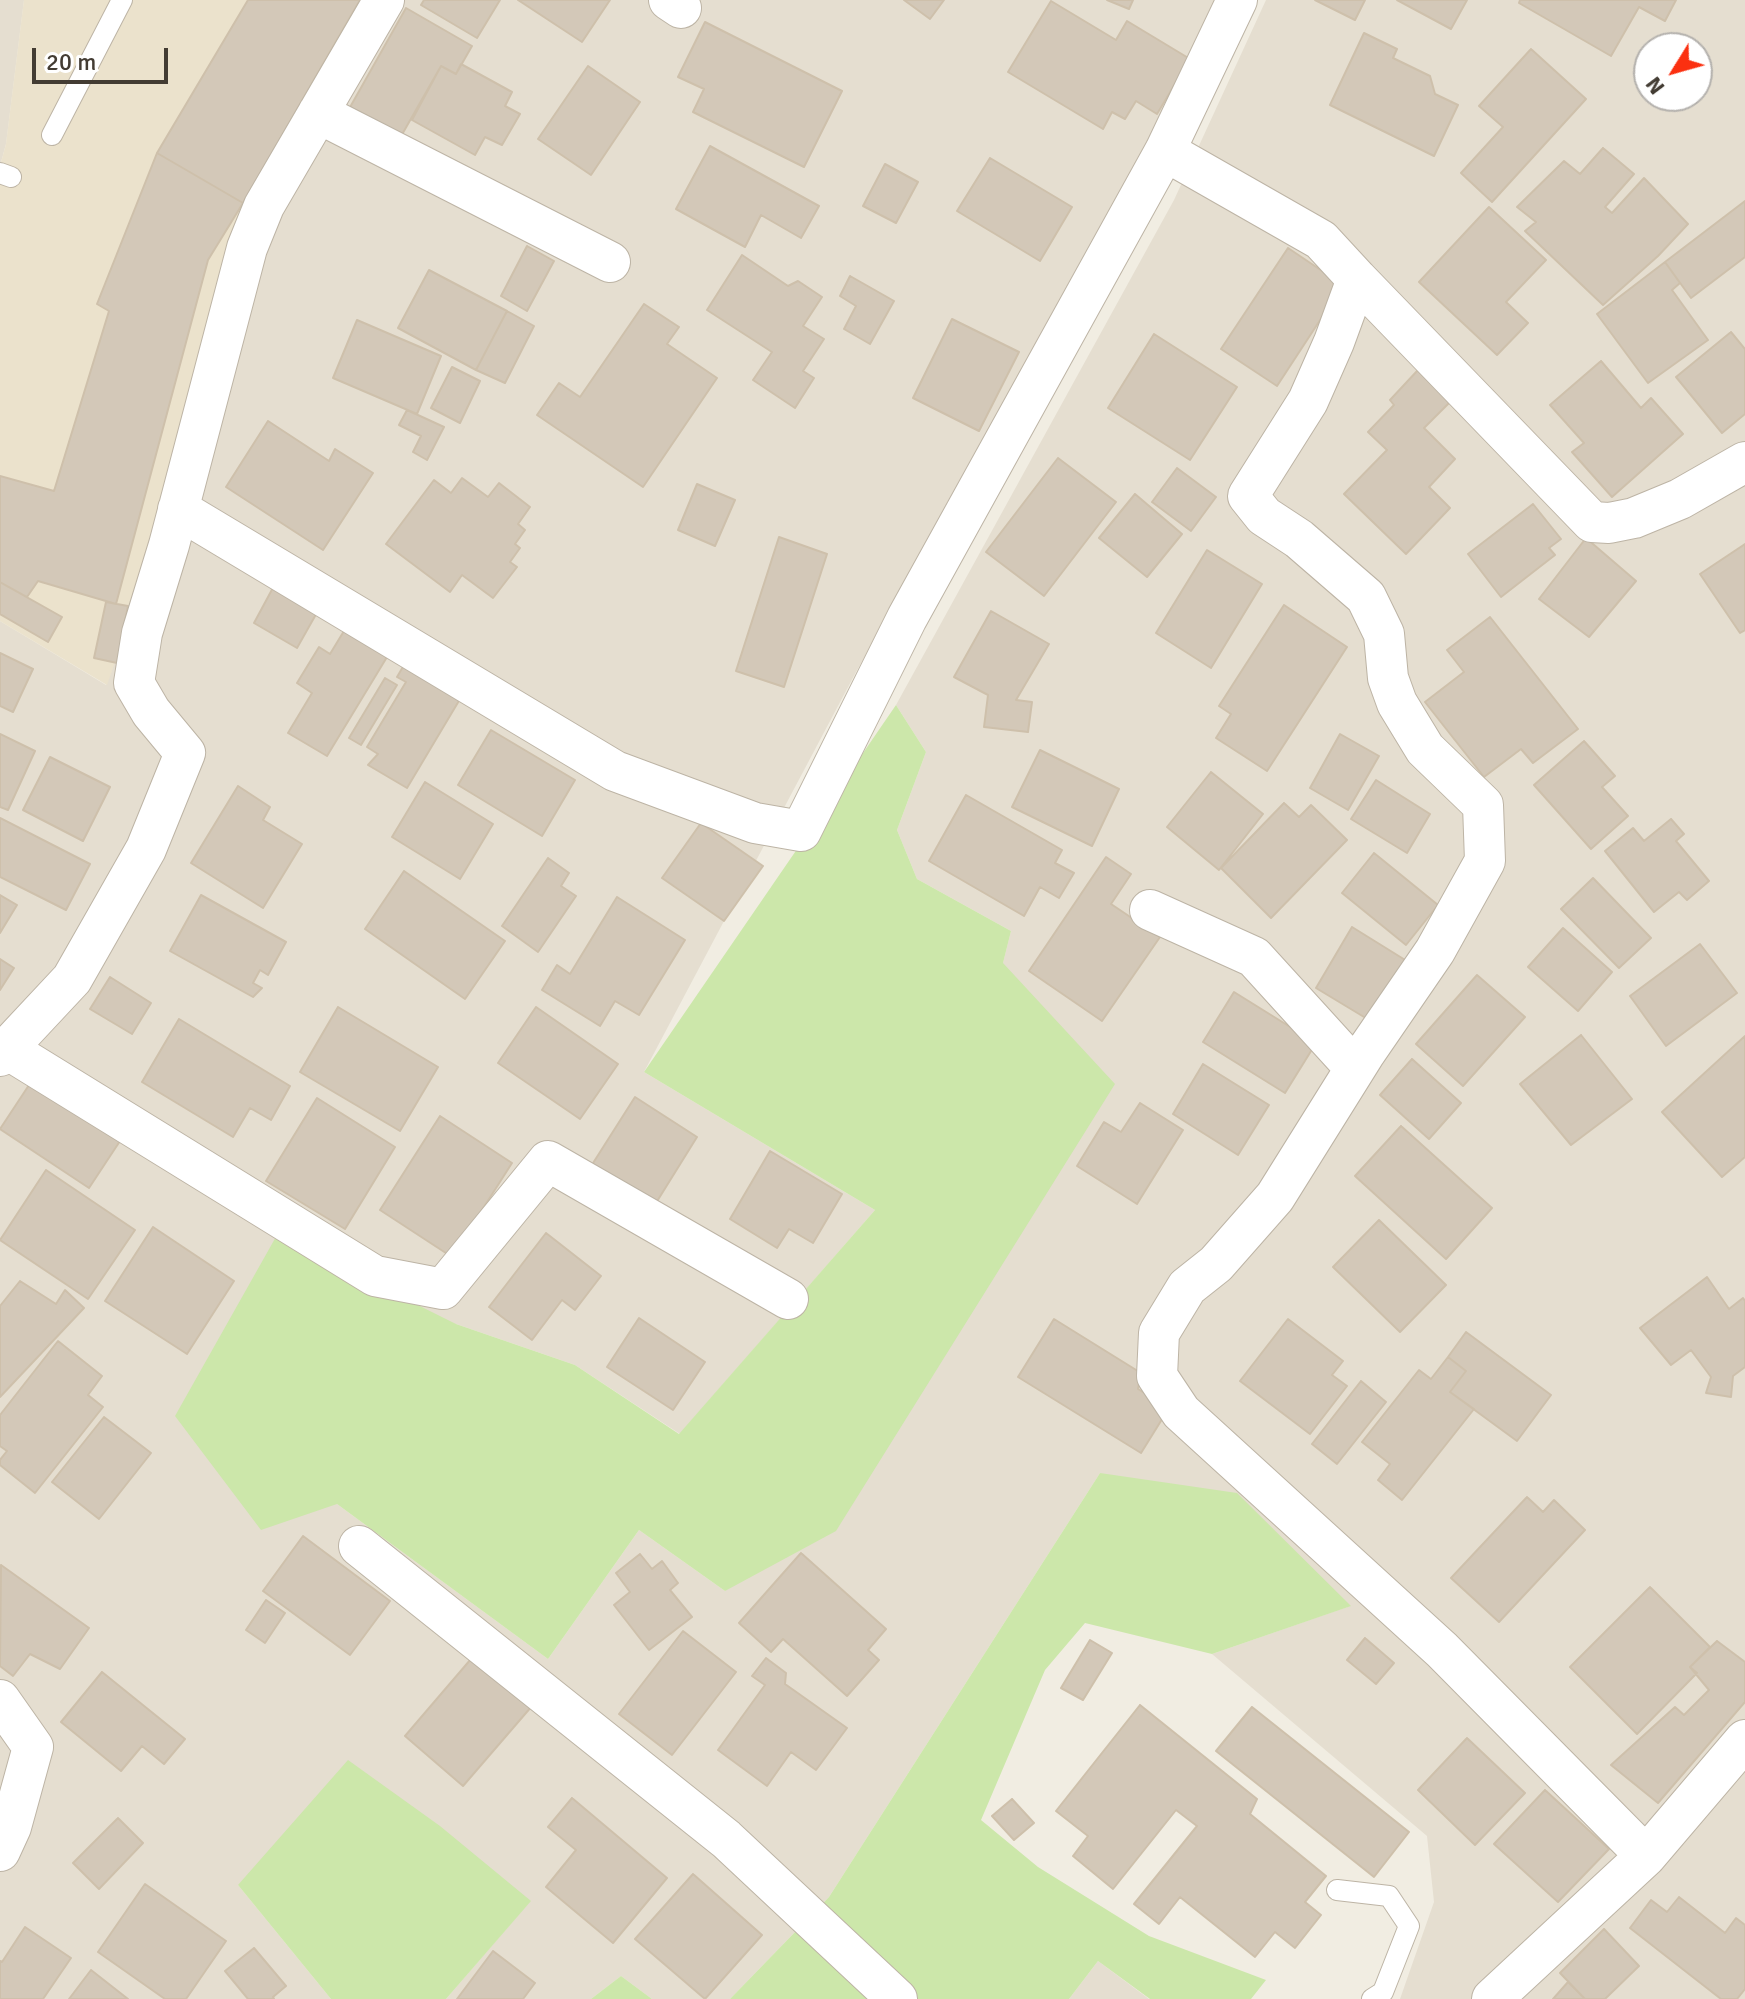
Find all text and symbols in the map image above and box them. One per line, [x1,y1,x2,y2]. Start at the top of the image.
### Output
scale bar [36,32,172,82]
north arrow [1633,32,1713,112]
text: 20 m [46,47,96,77]
text: N [1640,71,1670,100]

